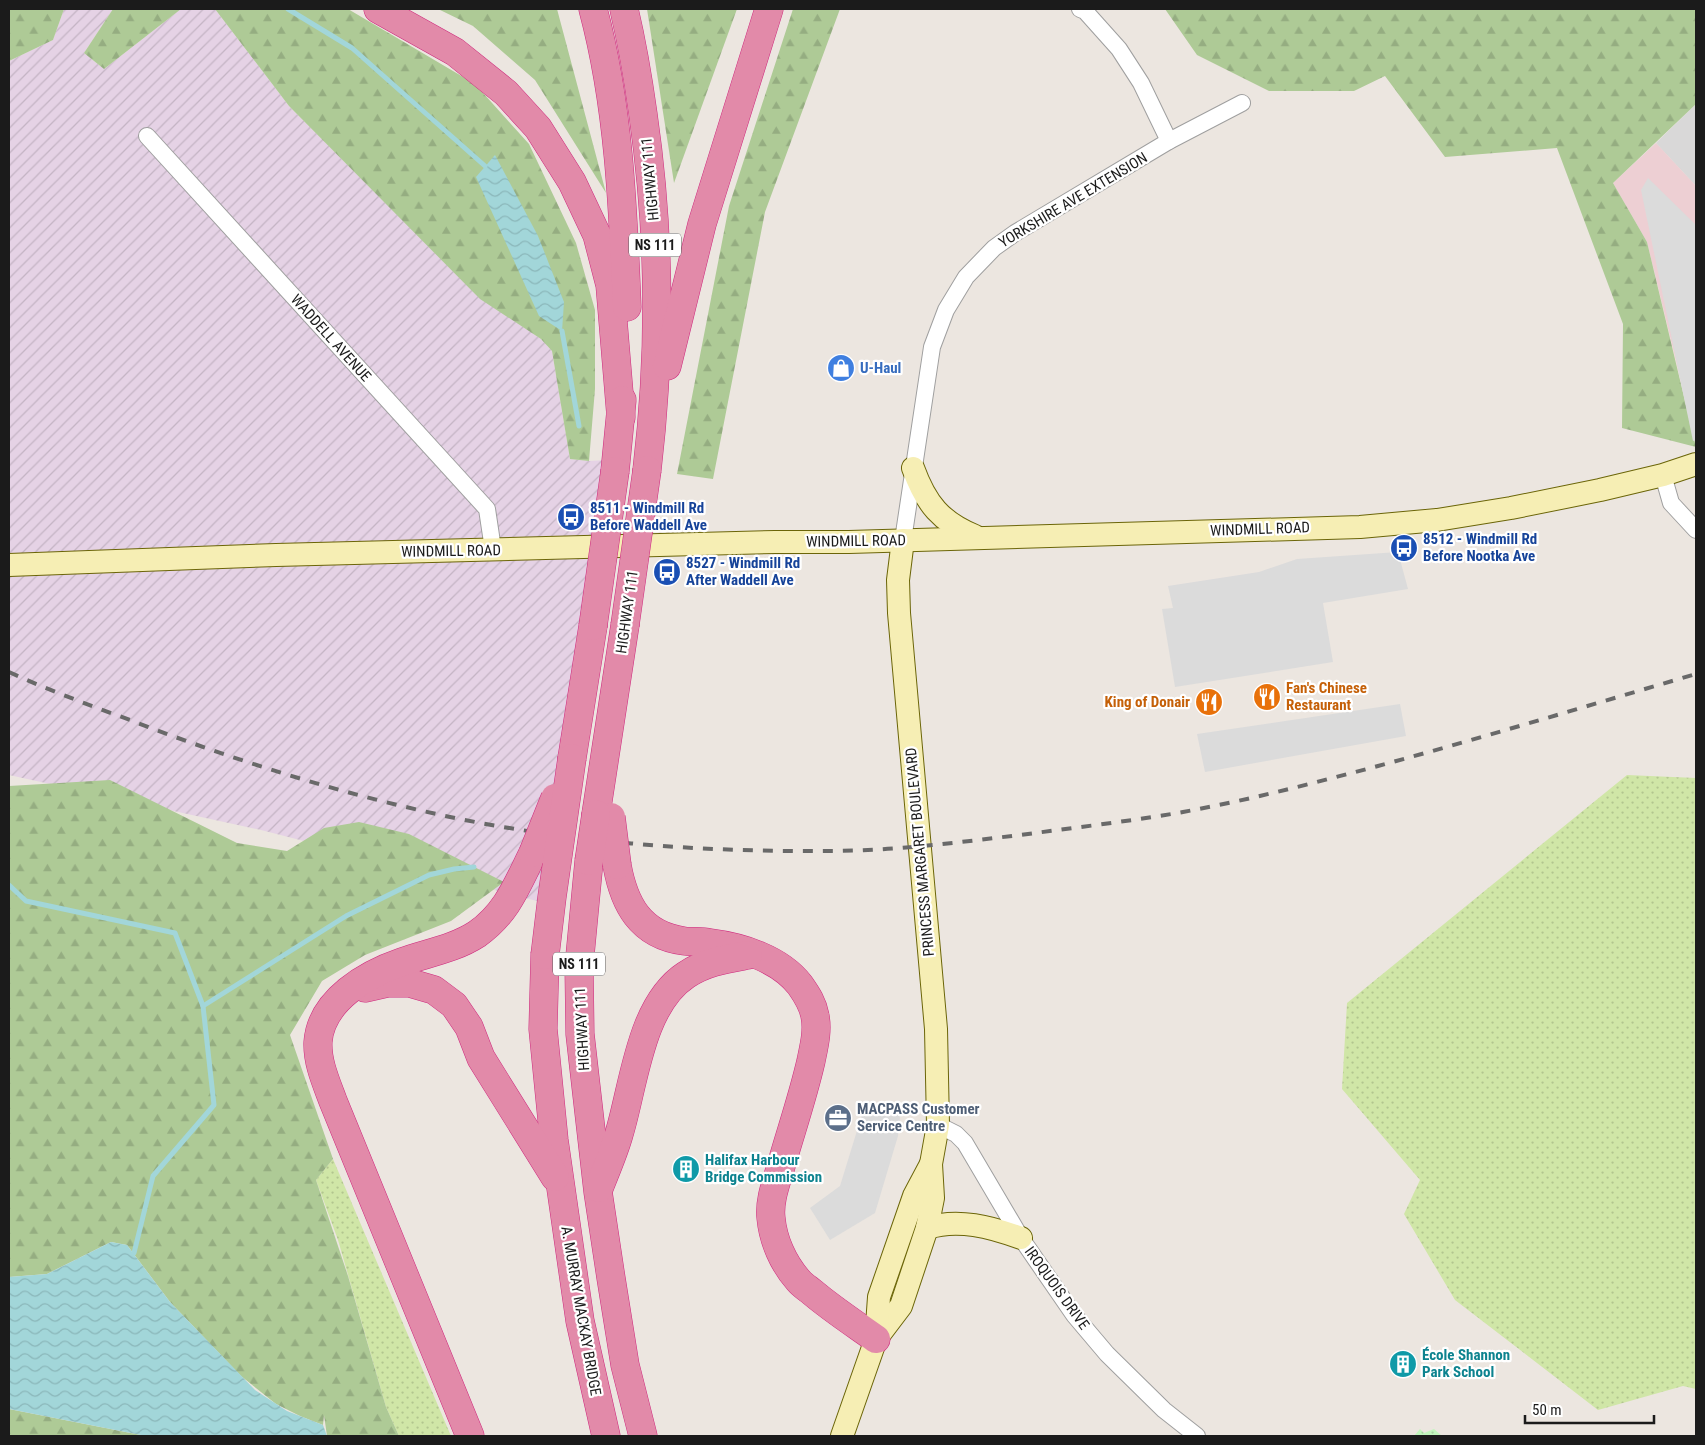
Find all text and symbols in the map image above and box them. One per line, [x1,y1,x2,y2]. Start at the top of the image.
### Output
street label: HIGHWAY 111 [637,136,663,222]
street label: YORKSHIRE AVE EXTENSION [996,149,1150,251]
road number: NS 111 [629,234,681,256]
street label: WADDELL AVENUE [287,291,375,385]
shop icon: U-Haul [826,353,856,383]
place label: U-Haul [860,359,901,377]
place label: 8511 - Windmill Rd Before Waddell Ave [590,499,707,534]
bus stop icon: 8511 - Windmill Rd Before Waddell Ave [556,502,586,532]
street label: WINDMILL ROAD [1210,518,1310,540]
place label: 8512 - Windmill Rd Before Nootka Ave [1423,530,1537,565]
street label: WINDMILL ROAD [806,531,906,551]
bus stop icon: 8512 - Windmill Rd Before Nootka Ave [1389,533,1419,563]
street label: WINDMILL ROAD [401,541,501,561]
place label: 8527 - Windmill Rd After Waddell Ave [686,554,800,589]
bus stop icon: 8527 - Windmill Rd After Waddell Ave [652,557,682,587]
street label: HIGHWAY 111 [612,569,642,655]
place label: Fan's Chinese Restaurant [1286,679,1367,714]
restaurant icon: Fan's Chinese Restaurant [1252,682,1282,712]
restaurant icon: King of Donair [1194,687,1224,717]
place label: King of Donair [1105,693,1190,711]
street label: PRINCESS MARGARET BOULEVARD [902,747,938,957]
road number: NS 111 [553,952,605,976]
street label: HIGHWAY 111 [571,987,593,1071]
place label: MACPASS Customer Service Centre [857,1100,980,1135]
office icon: MACPASS Customer Service Centre [823,1103,853,1133]
place label: Halifax Harbour Bridge Commission [705,1151,822,1186]
building icon: Halifax Harbour Bridge Commission [671,1154,701,1184]
street label: A. MURRAY MACKAY BRIDGE [557,1225,605,1397]
street label: IROQUOIS DRIVE [1021,1243,1093,1333]
place label: École Shannon Park School [1422,1346,1510,1381]
building icon: École Shannon Park School [1388,1349,1418,1379]
scale bar [1525,1392,1654,1424]
text: 50 m [1532,1401,1562,1419]

